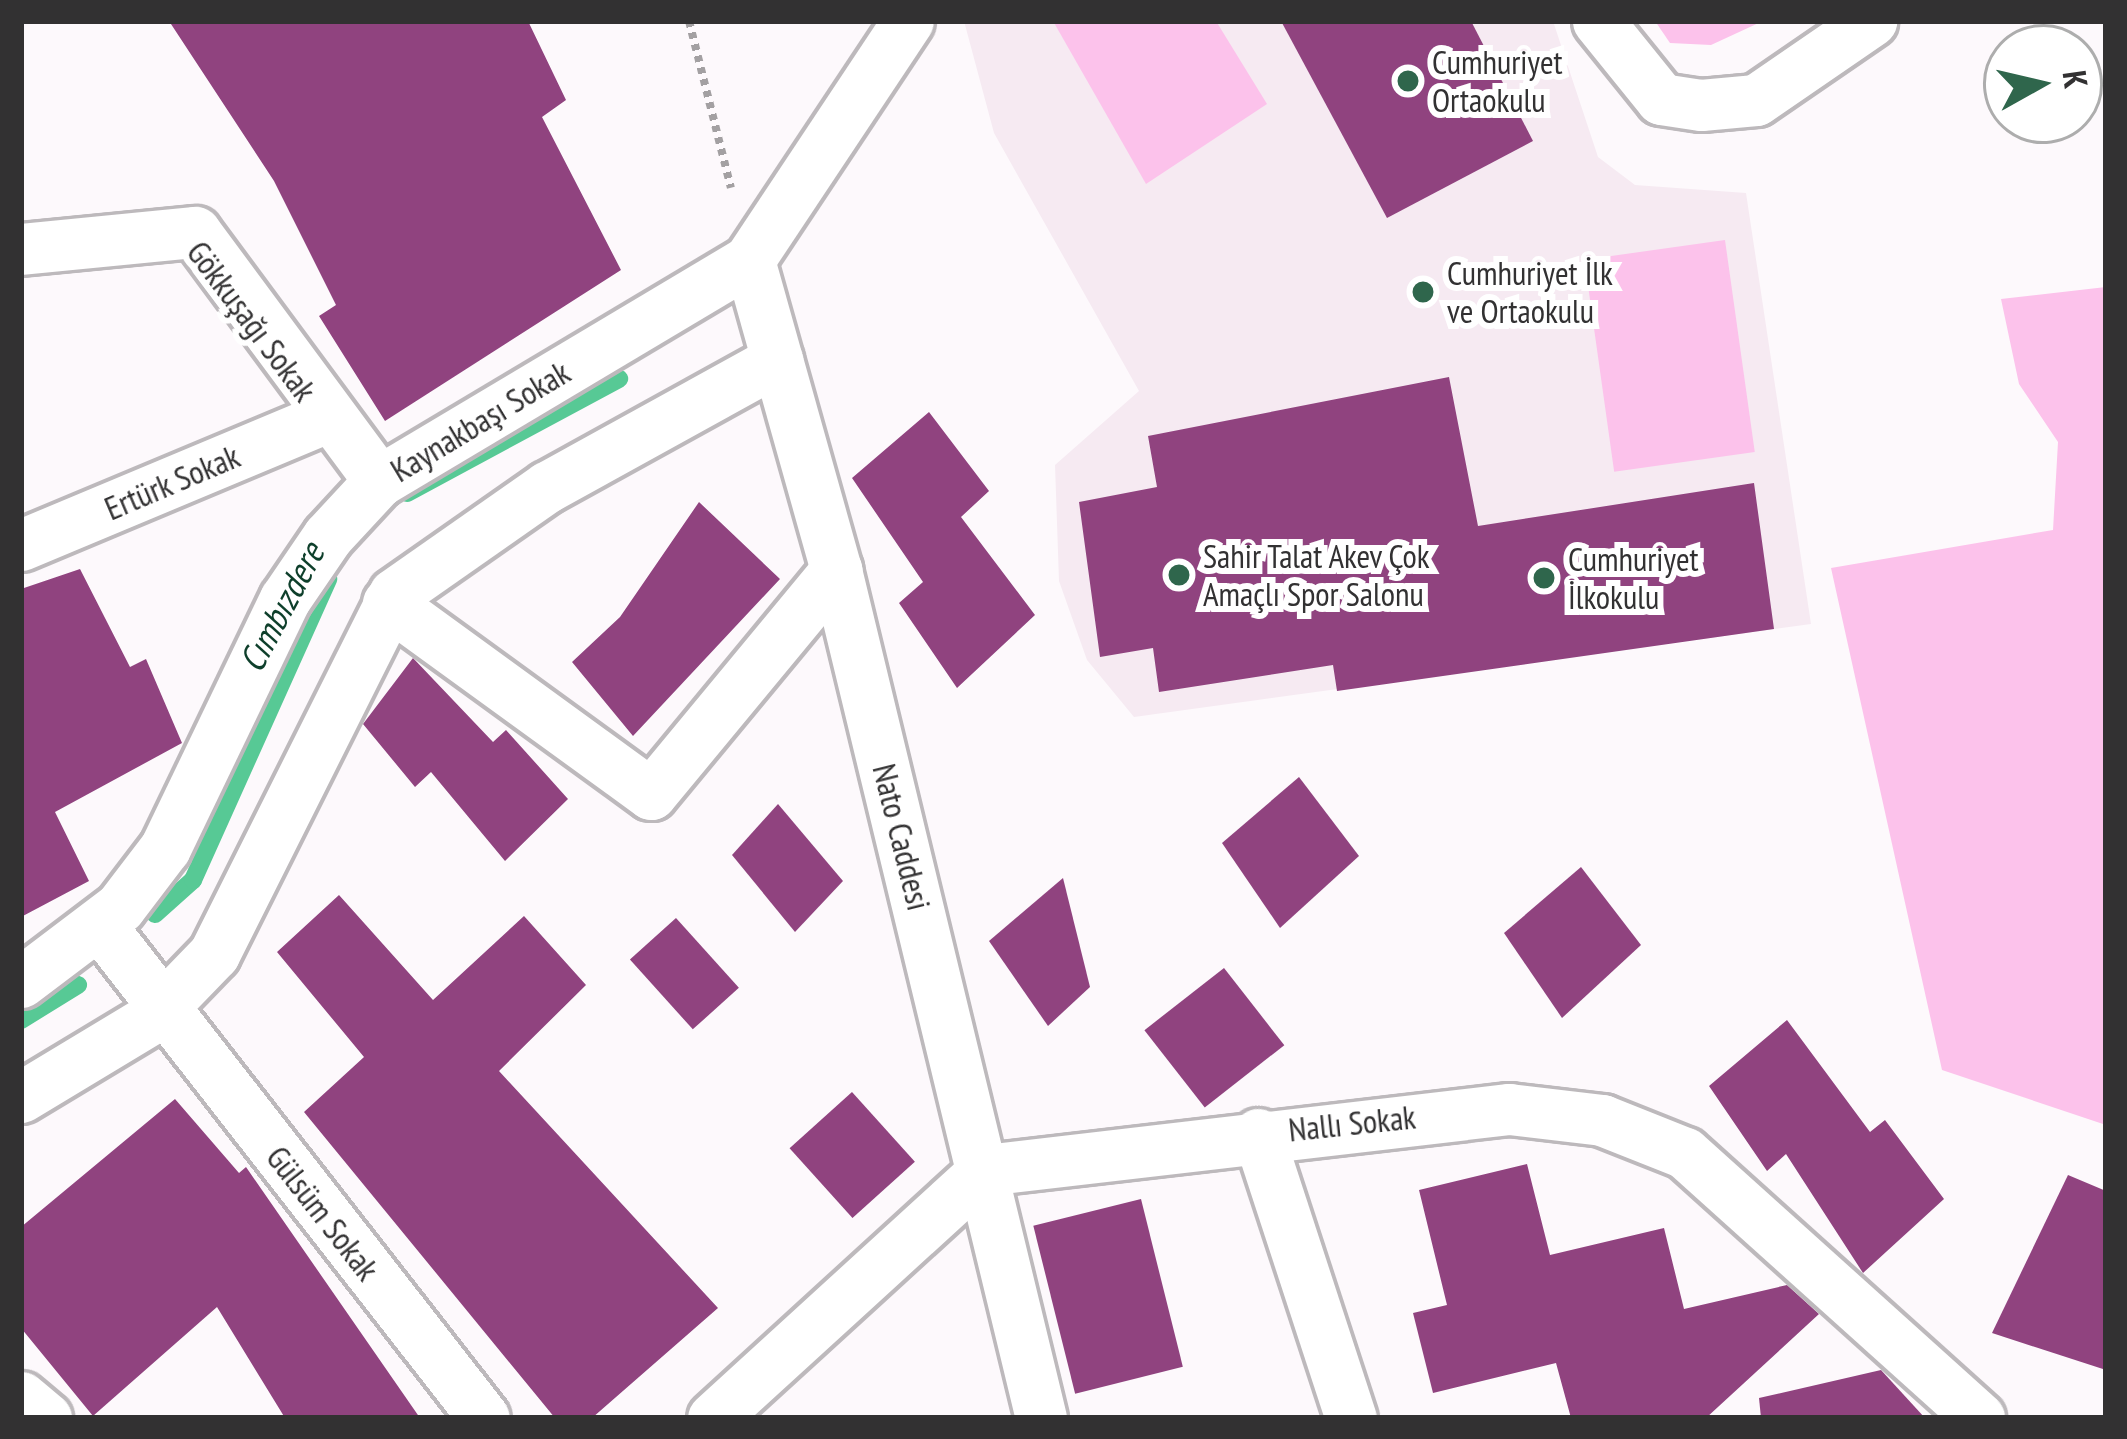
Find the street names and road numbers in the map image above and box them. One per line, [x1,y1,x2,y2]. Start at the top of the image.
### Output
street label: Gökkuşağı Sokak [179,233,325,409]
street label: Kaynakbaşı Sokak [383,352,577,490]
street label: Ertürk Sokak [98,436,246,528]
street label: Nato Caddesi [865,760,939,914]
street label: Nallı Sokak [1286,1097,1418,1149]
street label: Gülsüm Sokak [258,1138,388,1288]

